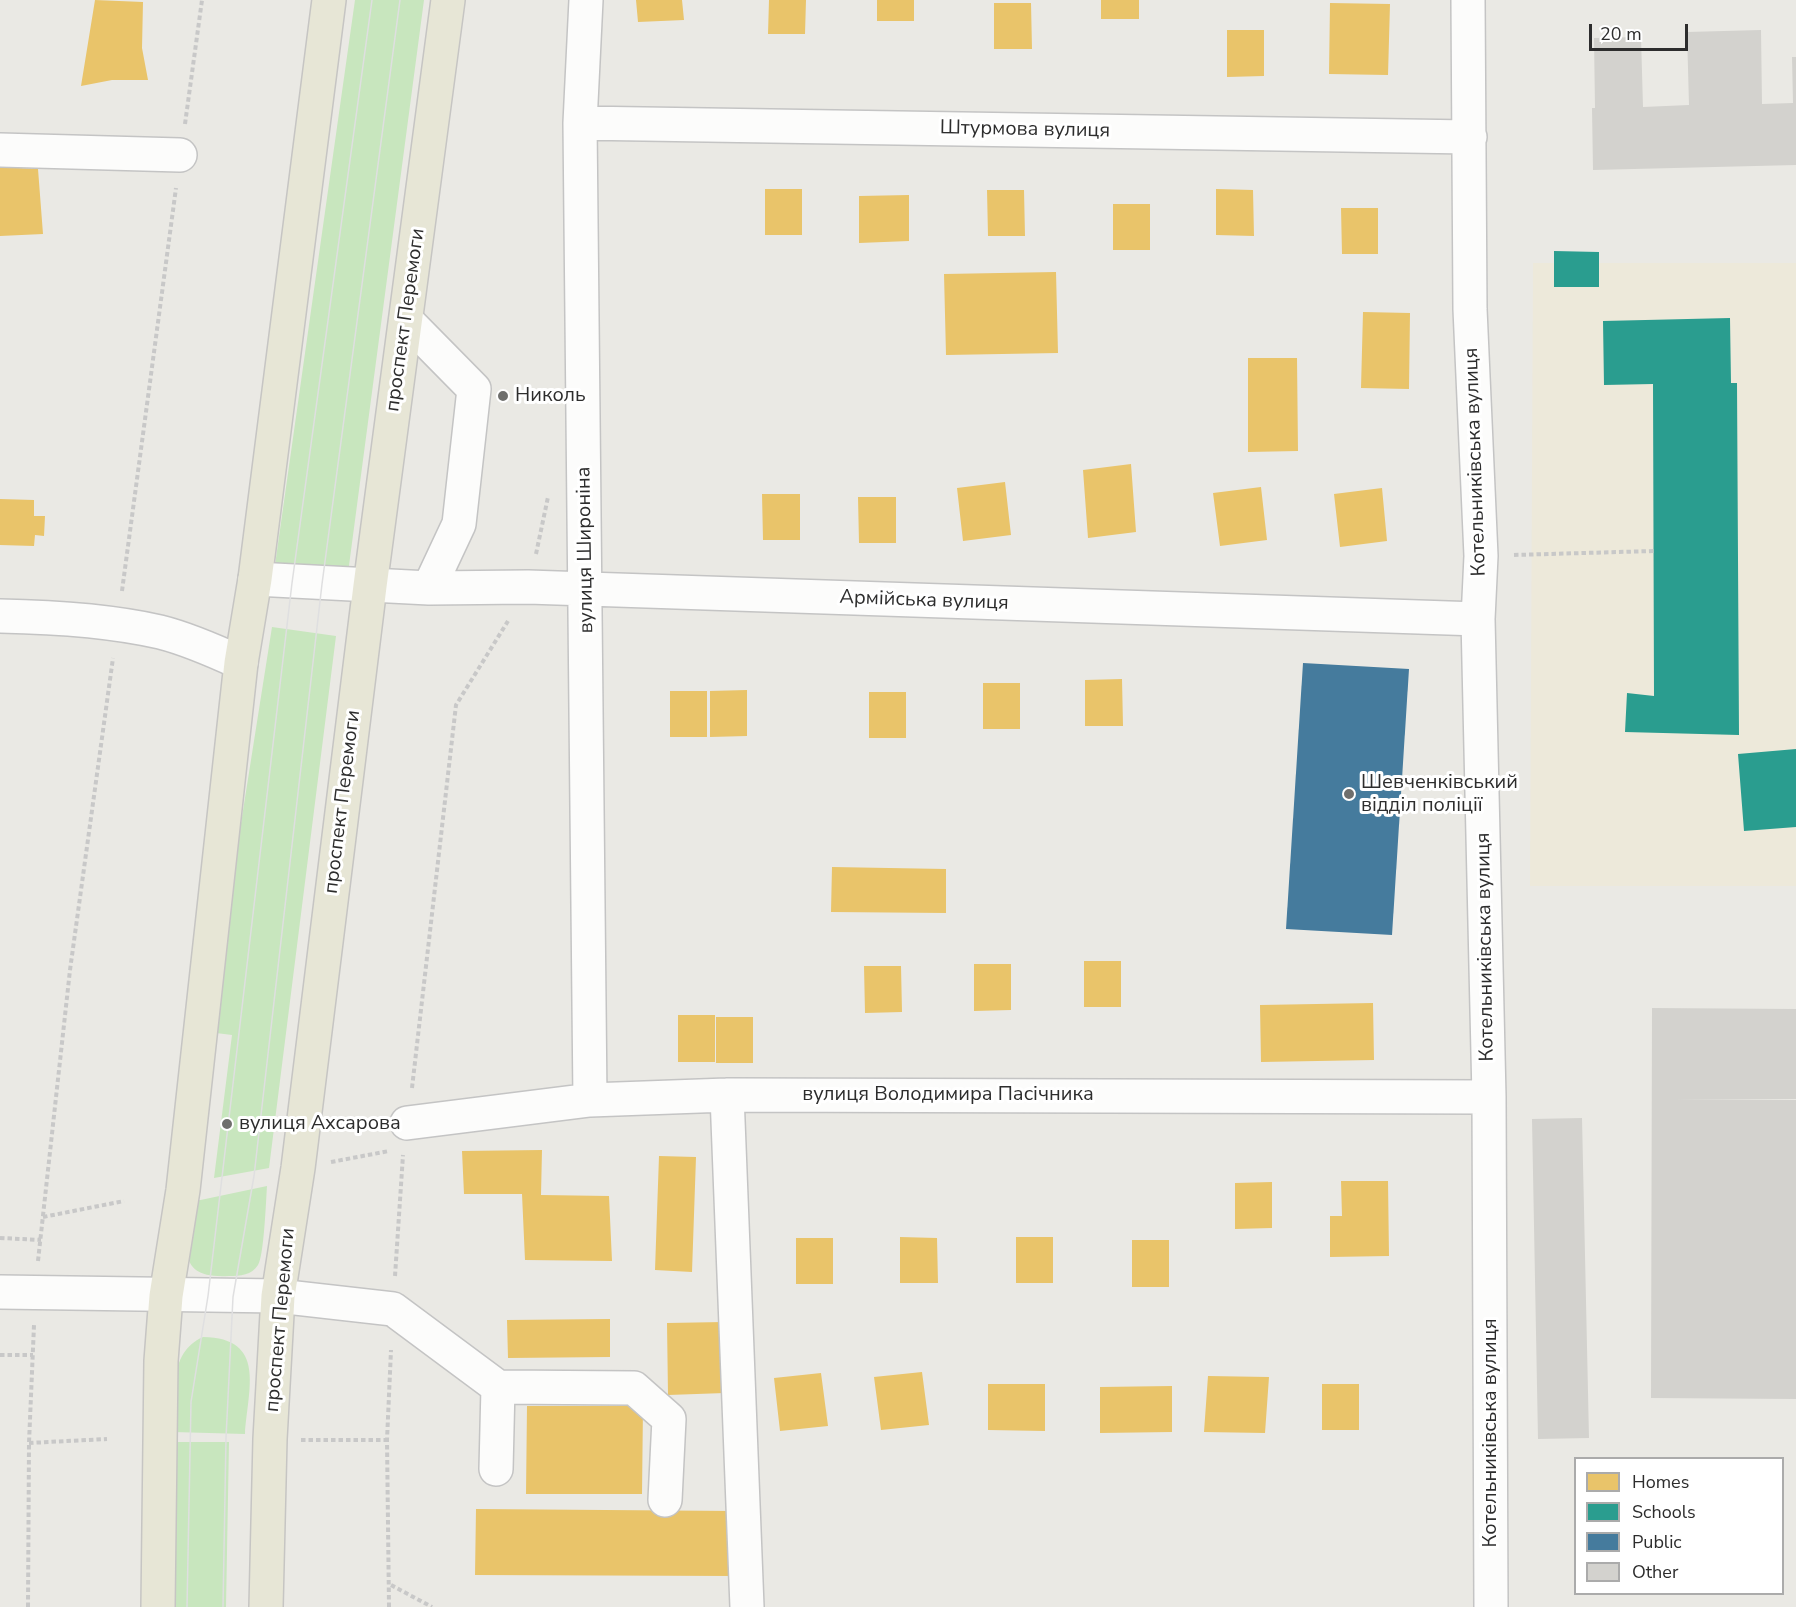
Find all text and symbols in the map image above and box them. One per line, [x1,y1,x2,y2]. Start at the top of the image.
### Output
scale bar [1592,12,1691,50]
text: 20 m [1600,22,1642,46]
street label: Штурмова вулиця [940,117,1110,143]
street label: проспект Перемоги [381,227,431,413]
street label: Котельниківська вулиця [1460,347,1492,577]
place label: Николь [515,384,586,408]
marker: Николь [496,389,510,403]
street label: вулиця Широніна [573,466,599,634]
street label: Армійська вулиця [839,586,1009,616]
street label: проспект Перемоги [320,709,366,895]
place label: Шевченківський відділ поліції [1361,771,1518,818]
marker: Шевченківський відділ поліції [1342,787,1356,801]
street label: Котельниківська вулиця [1472,832,1500,1062]
street label: вулиця Володимира Пасічника [802,1083,1094,1107]
place label: вулиця Ахсарова [239,1112,401,1136]
marker: вулиця Ахсарова [220,1117,234,1131]
street label: проспект Перемоги [261,1227,301,1413]
street label: Котельниківська вулиця [1479,1319,1503,1547]
legend [1574,1457,1784,1595]
text: Homes [1632,1470,1689,1494]
text: Schools [1632,1500,1696,1524]
text: Public [1632,1530,1682,1554]
text: Other [1632,1560,1678,1584]

